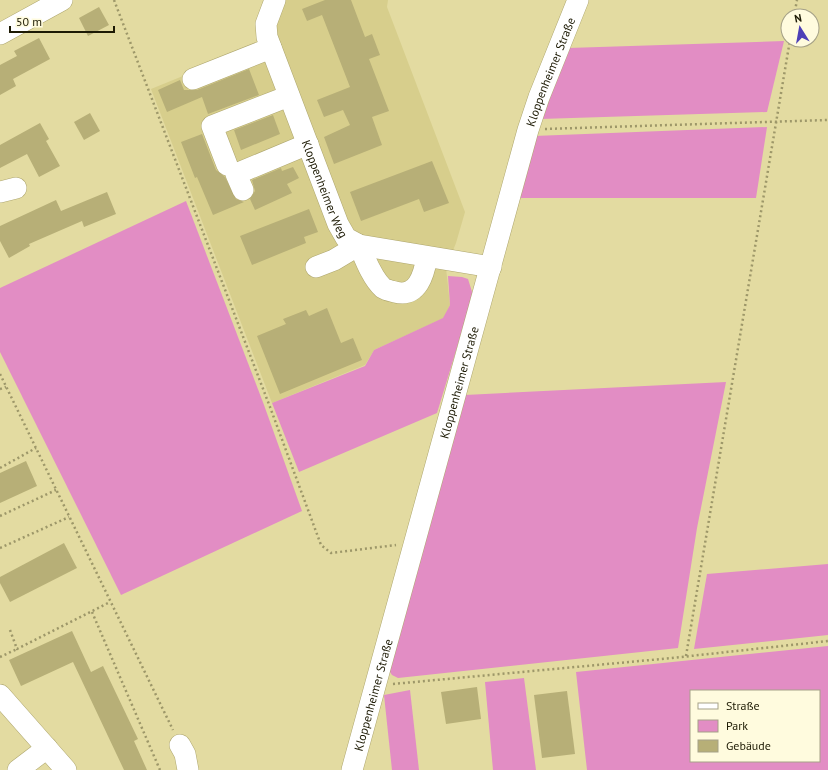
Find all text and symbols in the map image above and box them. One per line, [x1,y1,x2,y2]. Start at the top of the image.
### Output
scale bar [10,8,114,34]
north arrow [780,8,820,48]
text: N [793,11,803,26]
text: 50 m [16,14,42,29]
street label: Kloppenheimer Straße [522,15,578,128]
street label: Kloppenheimer Weg [299,138,352,240]
street label: Kloppenheimer Straße [436,325,481,440]
street label: Kloppenheimer Straße [350,637,395,753]
legend [690,690,820,762]
text: Straße [726,698,760,713]
text: Park [726,718,748,733]
text: Gebäude [726,738,771,753]

